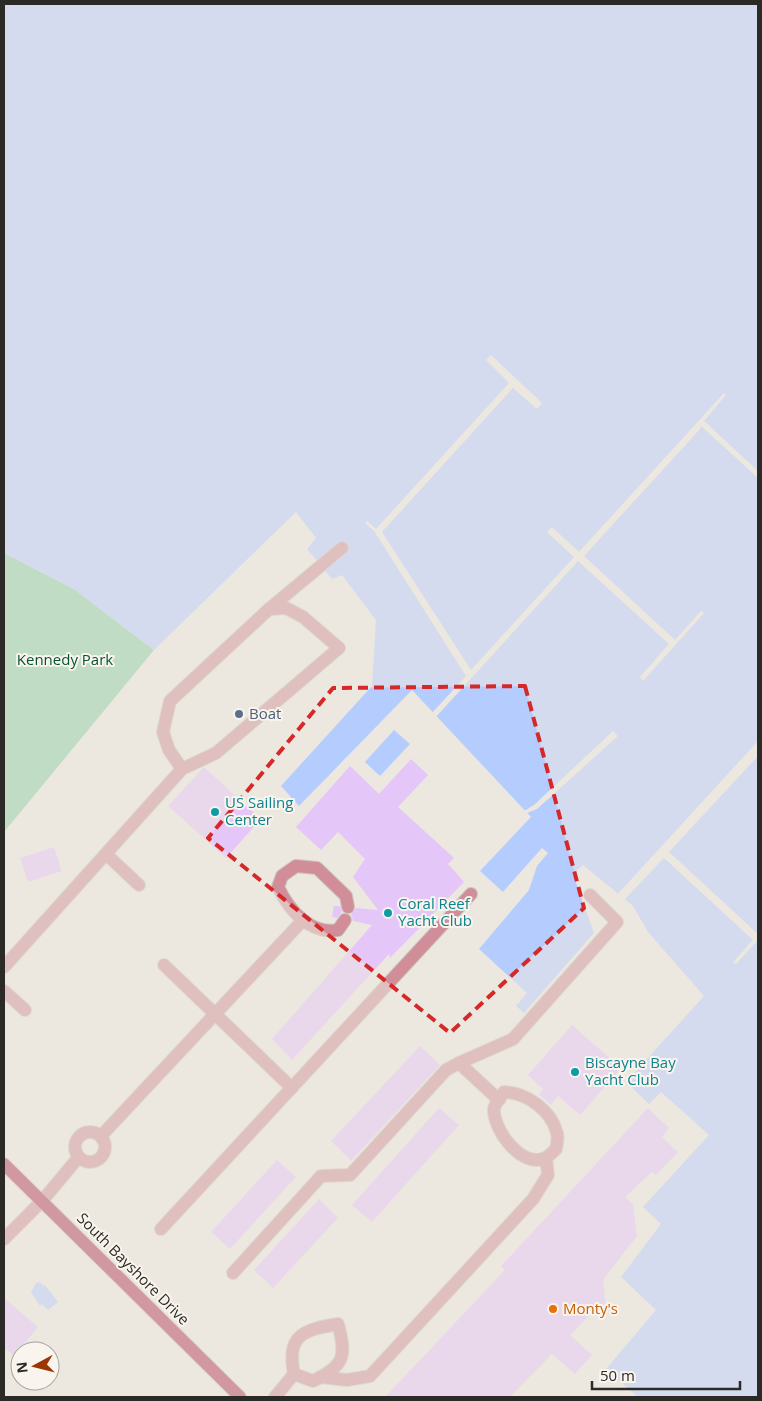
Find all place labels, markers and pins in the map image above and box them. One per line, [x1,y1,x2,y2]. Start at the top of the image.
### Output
place label: Boat [249,703,281,723]
marker: Boat [233,708,245,720]
place label: US Sailing Center [225,792,293,829]
marker: US Sailing Center [209,806,221,818]
place label: Coral Reef Yacht Club [398,893,472,930]
marker: Coral Reef Yacht Club [382,907,394,919]
place label: Biscayne Bay Yacht Club [585,1052,676,1089]
marker: Biscayne Bay Yacht Club [569,1066,581,1078]
place label: Monty's [563,1298,618,1318]
marker: Monty's [547,1303,559,1315]

